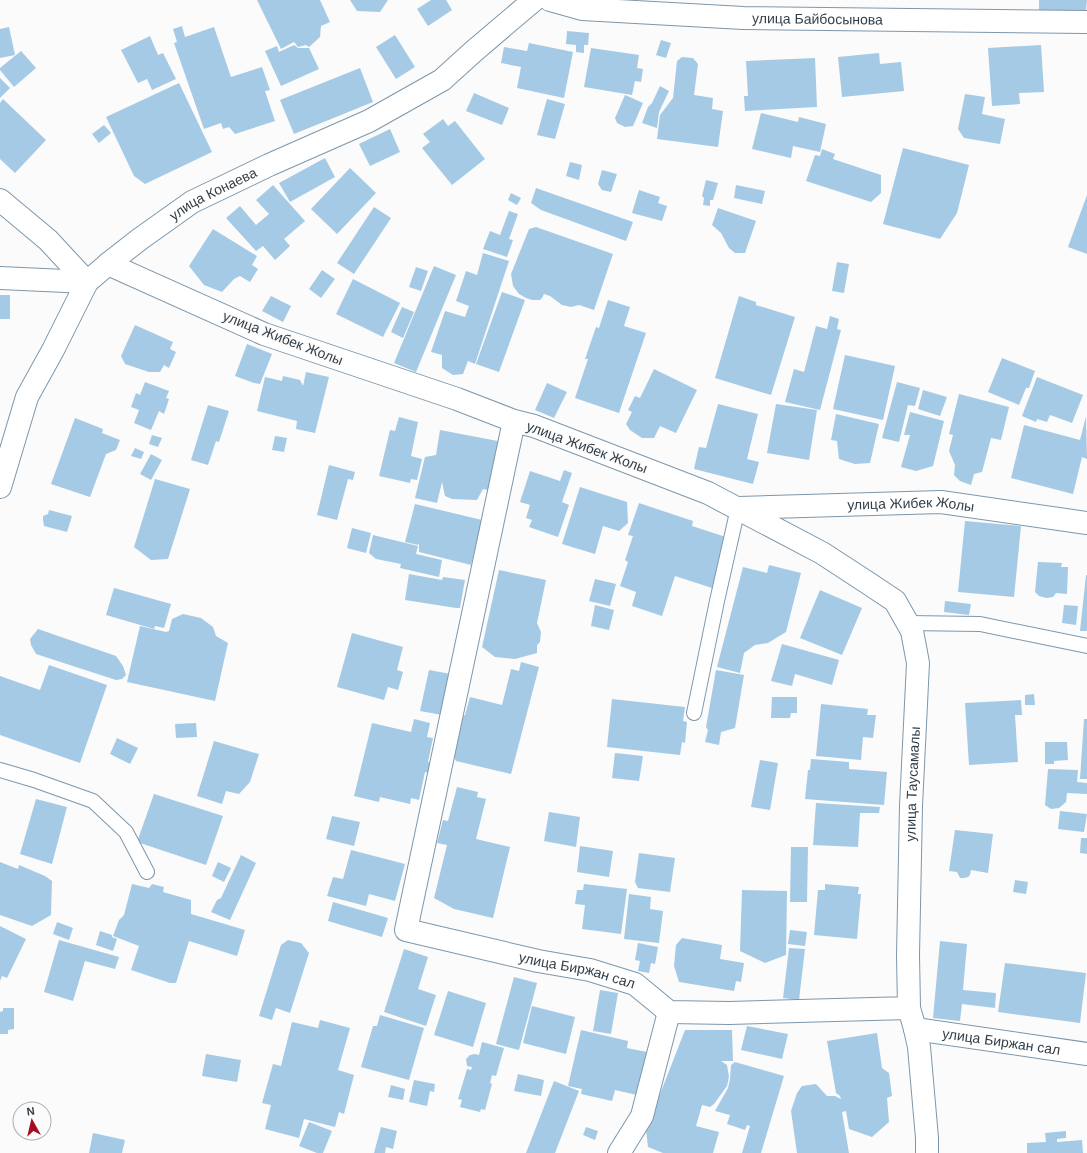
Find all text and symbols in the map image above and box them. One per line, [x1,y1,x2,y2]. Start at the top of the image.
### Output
street label: улица Байбосынова [752,10,883,28]
street label: улица Конаева [166,164,259,224]
street label: улица Жибек Жолы [221,308,345,368]
street label: улица Жибек Жолы [524,418,650,476]
street label: улица Жибек Жолы [847,493,975,515]
street label: улица Таусамалы [902,726,923,842]
street label: улица Биржан сал [517,949,637,992]
street label: улица Биржан сал [941,1025,1061,1058]
north arrow [12,1101,52,1141]
text: N [26,1105,35,1118]

